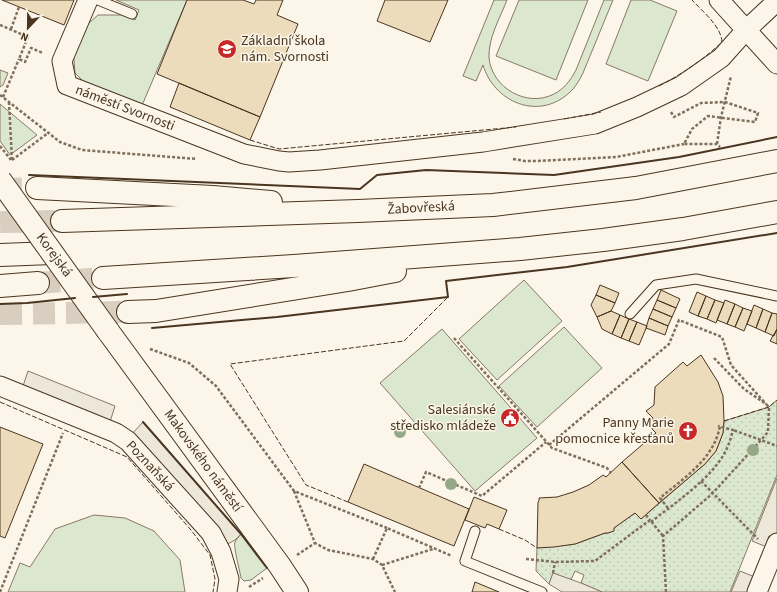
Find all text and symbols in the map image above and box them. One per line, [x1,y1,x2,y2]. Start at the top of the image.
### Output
north arrow [8,8,48,48]
text: N [18,28,31,45]
place label: Základní škola nám. Svornosti [241,31,329,67]
school or university icon: Základní škola nám. Svornosti [216,38,238,60]
street label: náměstí Svornosti [72,80,178,136]
street label: Žabovřeská [387,196,455,220]
street label: Korejská [31,229,77,281]
place label: Salesiánské středisko mládeže [390,400,496,436]
street label: Makovského náměstí [159,406,247,517]
public building icon: Salesiánské středisko mládeže [499,407,521,429]
place label: Panny Marie pomocnice křesťanů [555,413,674,449]
church icon: Panny Marie pomocnice křesťanů [677,420,699,442]
street label: Poznaňská [121,436,179,496]

